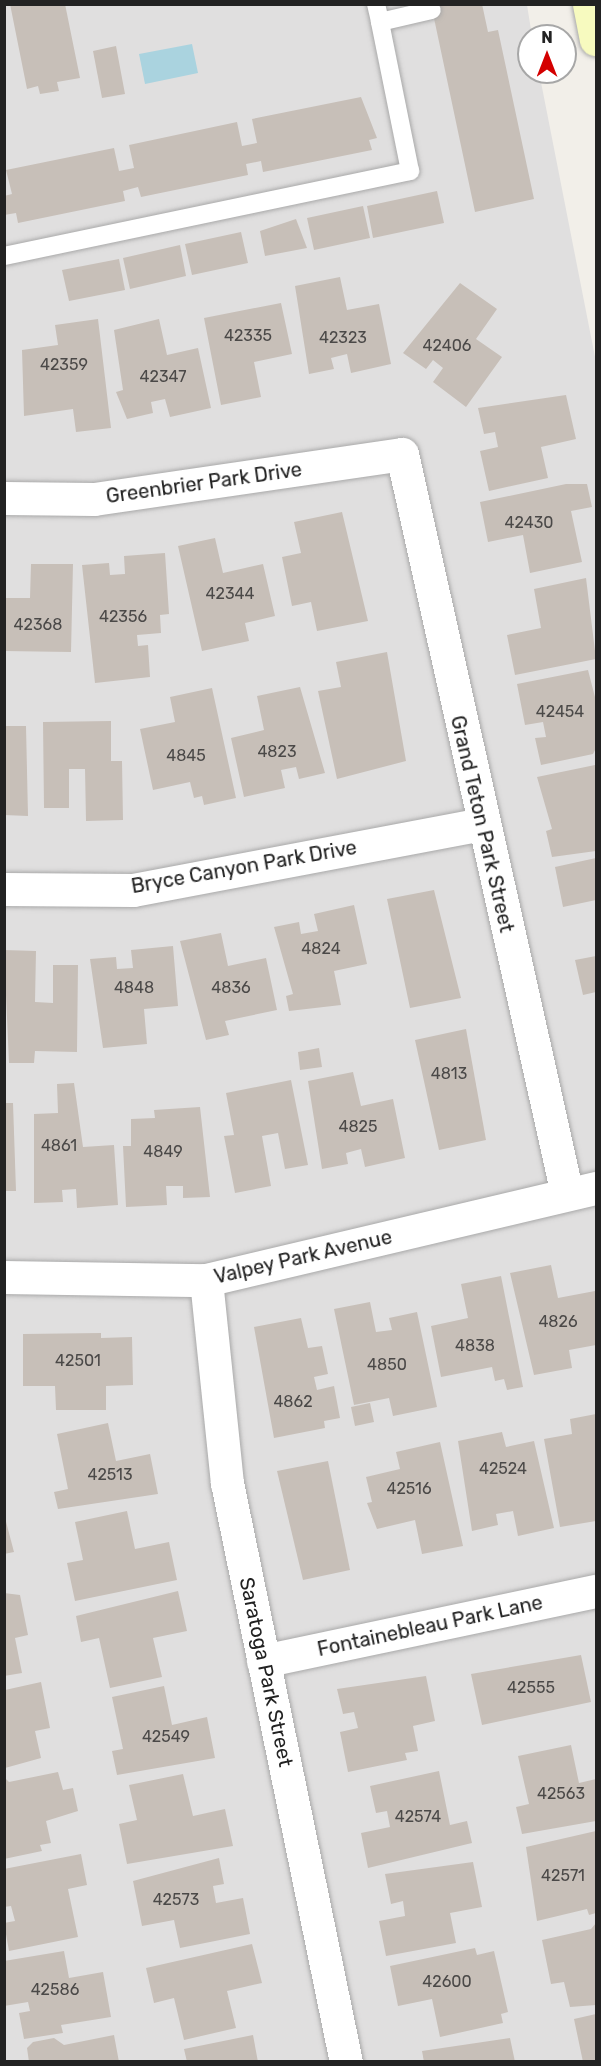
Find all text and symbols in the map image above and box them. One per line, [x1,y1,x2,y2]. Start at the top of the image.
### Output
north arrow [517,24,577,84]
text: N [541,28,553,47]
house number: 42335 [224,326,272,346]
house number: 42323 [319,328,367,348]
house number: 42406 [423,336,471,356]
house number: 42359 [40,355,88,375]
house number: 42347 [140,367,186,387]
street label: Greenbrier Park Drive [104,457,304,509]
house number: 42430 [505,513,553,533]
house number: 42344 [206,584,254,604]
house number: 42356 [99,607,147,627]
house number: 42368 [14,615,62,635]
house number: 42454 [536,702,584,722]
street label: Grand Teton Park Street [445,713,519,935]
house number: 4823 [257,742,297,762]
house number: 4845 [166,746,206,766]
street label: Bryce Canyon Park Drive [129,835,359,899]
house number: 4824 [301,939,341,959]
house number: 4848 [114,978,154,998]
house number: 4836 [211,978,251,998]
house number: 4813 [431,1064,467,1084]
house number: 4825 [338,1117,378,1137]
house number: 4861 [41,1136,77,1156]
house number: 4849 [143,1142,183,1162]
street label: Valpey Park Avenue [211,1225,395,1289]
house number: 4826 [538,1312,578,1332]
house number: 4838 [455,1336,495,1356]
house number: 42501 [55,1351,101,1371]
house number: 4850 [367,1355,407,1375]
house number: 4862 [273,1392,313,1412]
house number: 42524 [479,1459,527,1479]
house number: 42513 [87,1465,133,1485]
house number: 42516 [386,1479,432,1499]
street label: Saratoga Park Street [234,1575,298,1769]
street label: Fontainebleau Park Lane [315,1590,545,1662]
house number: 42555 [507,1678,555,1698]
house number: 42549 [142,1727,190,1747]
house number: 42563 [537,1784,585,1804]
house number: 42574 [395,1807,441,1827]
house number: 42571 [541,1866,585,1886]
house number: 42573 [153,1890,199,1910]
house number: 42600 [422,1972,472,1992]
house number: 42586 [31,1980,79,2000]

